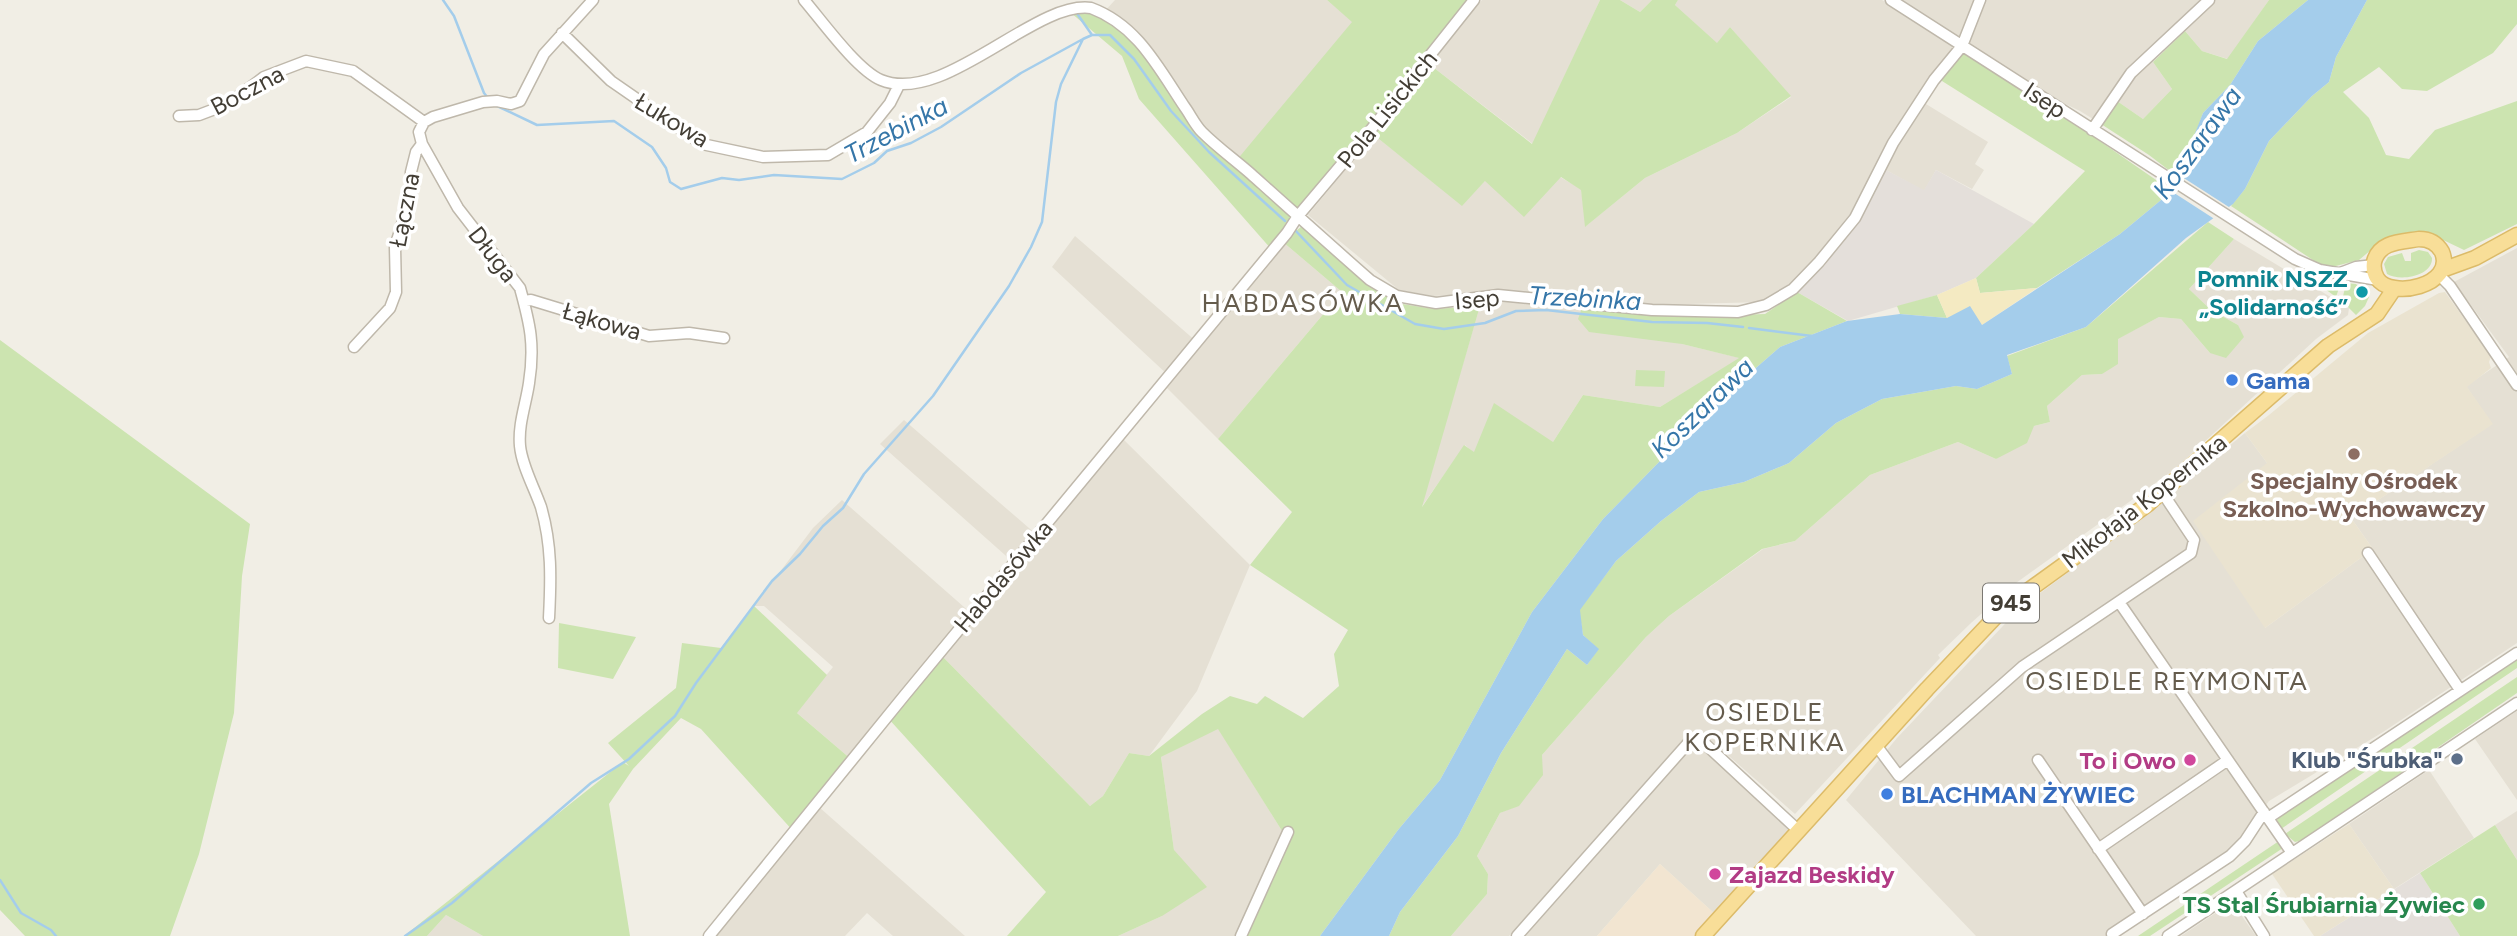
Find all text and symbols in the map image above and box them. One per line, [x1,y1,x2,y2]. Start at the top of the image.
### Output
street label: Pola Lisickich [1331,45,1443,173]
street label: Boczna [205,59,289,121]
street label: Isep [2018,76,2072,124]
water label: Koszarawa [2146,81,2248,205]
street label: Łukowa [630,87,714,153]
water label: Trzebinka [839,89,953,171]
street label: Łączna [383,170,425,250]
street label: Długa [462,220,524,288]
place label: Pomnik NSZZ „Solidarność” [2197,264,2348,321]
water label: Trzebinka [1528,279,1642,317]
street label: Isep [1453,283,1501,315]
marker: Pomnik NSZZ „Solidarność” [2354,284,2370,300]
district label: HABDASÓWKA [1202,287,1404,319]
street label: Łąkowa [559,296,645,346]
water label: Koszarawa [1644,351,1760,465]
place label: Gama [2246,366,2310,395]
marker: Gama [2224,372,2240,388]
street label: Mikołaja Kopernika [2056,428,2232,574]
marker: Specjalny Ośrodek Szkolno-Wychowawczy [2346,446,2362,462]
place label: Specjalny Ośrodek Szkolno-Wychowawczy [2223,466,2486,523]
street label: Habdasówka [948,514,1058,638]
road number: 945 [1983,583,2039,622]
district label: OSIEDLE REYMONTA [2025,665,2309,697]
district label: OSIEDLE KOPERNIKA [1684,696,1846,758]
place label: Klub "Śrubka" [2291,745,2443,774]
place label: To i Owo [2079,746,2176,775]
marker: Klub "Śrubka" [2449,751,2465,767]
marker: To i Owo [2182,752,2198,768]
place label: BLACHMAN ŻYWIEC [1901,780,2135,809]
marker: BLACHMAN ŻYWIEC [1879,786,1895,802]
place label: Zajazd Beskidy [1729,860,1895,889]
marker: Zajazd Beskidy [1707,866,1723,882]
place label: TS Stal Śrubiarnia Żywiec [2182,890,2465,919]
marker: TS Stal Śrubiarnia Żywiec [2471,896,2487,912]

